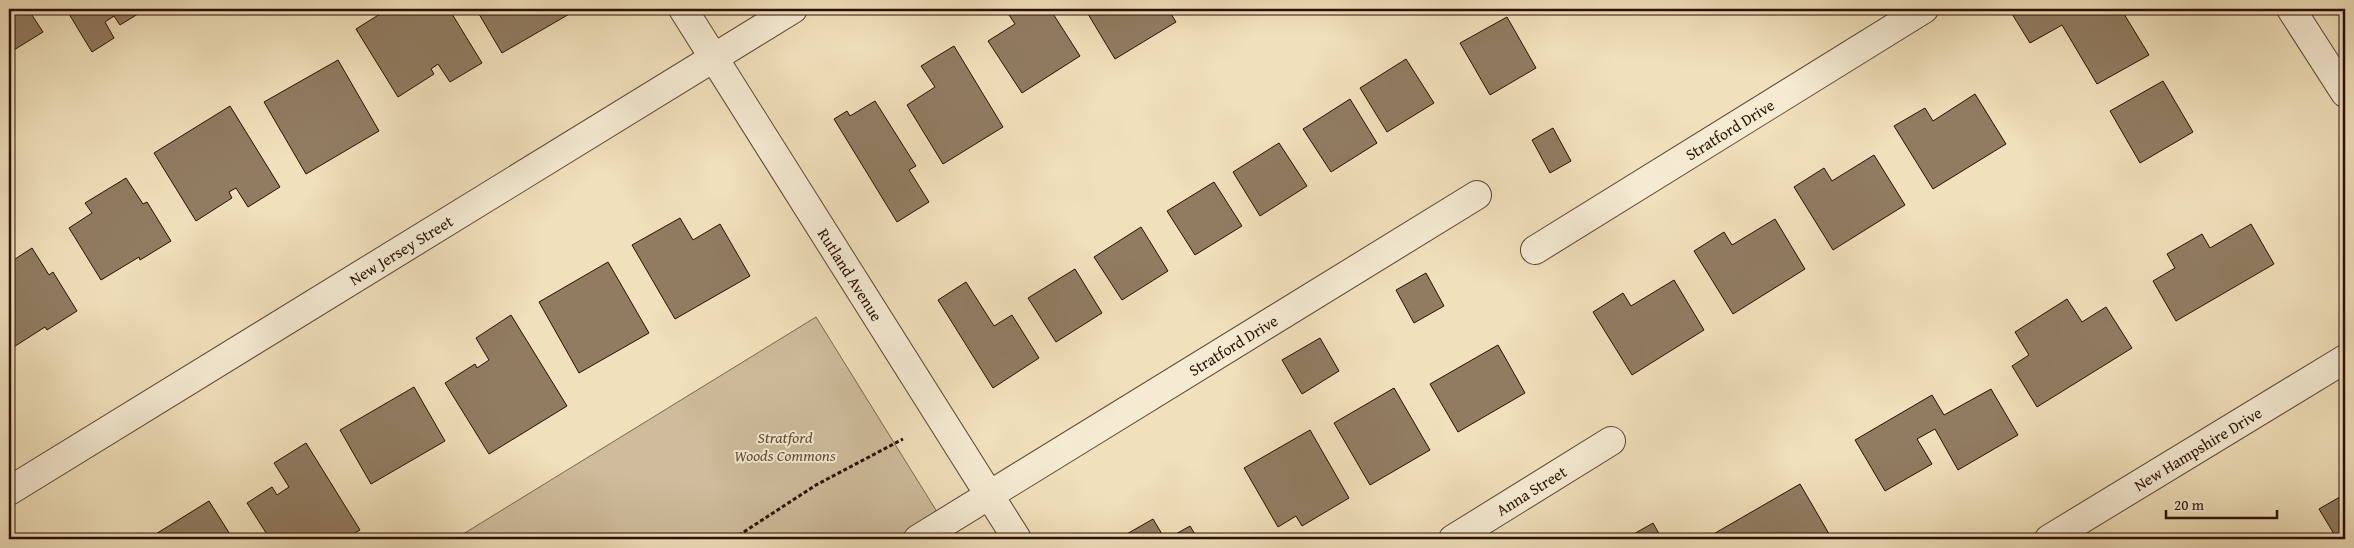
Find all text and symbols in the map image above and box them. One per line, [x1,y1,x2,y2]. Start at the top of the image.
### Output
street label: Stratford Drive [1680,93,1779,166]
street label: New Jersey Street [344,209,458,291]
street label: Rutland Avenue [812,223,889,326]
street label: Stratford Drive [1184,308,1282,382]
street label: New Hampshire Drive [2129,400,2266,497]
park label: Stratford Woods Commons [734,425,836,467]
street label: Anna Street [1491,459,1571,522]
scale bar [2166,488,2278,520]
text: 20 m [2174,494,2205,515]

